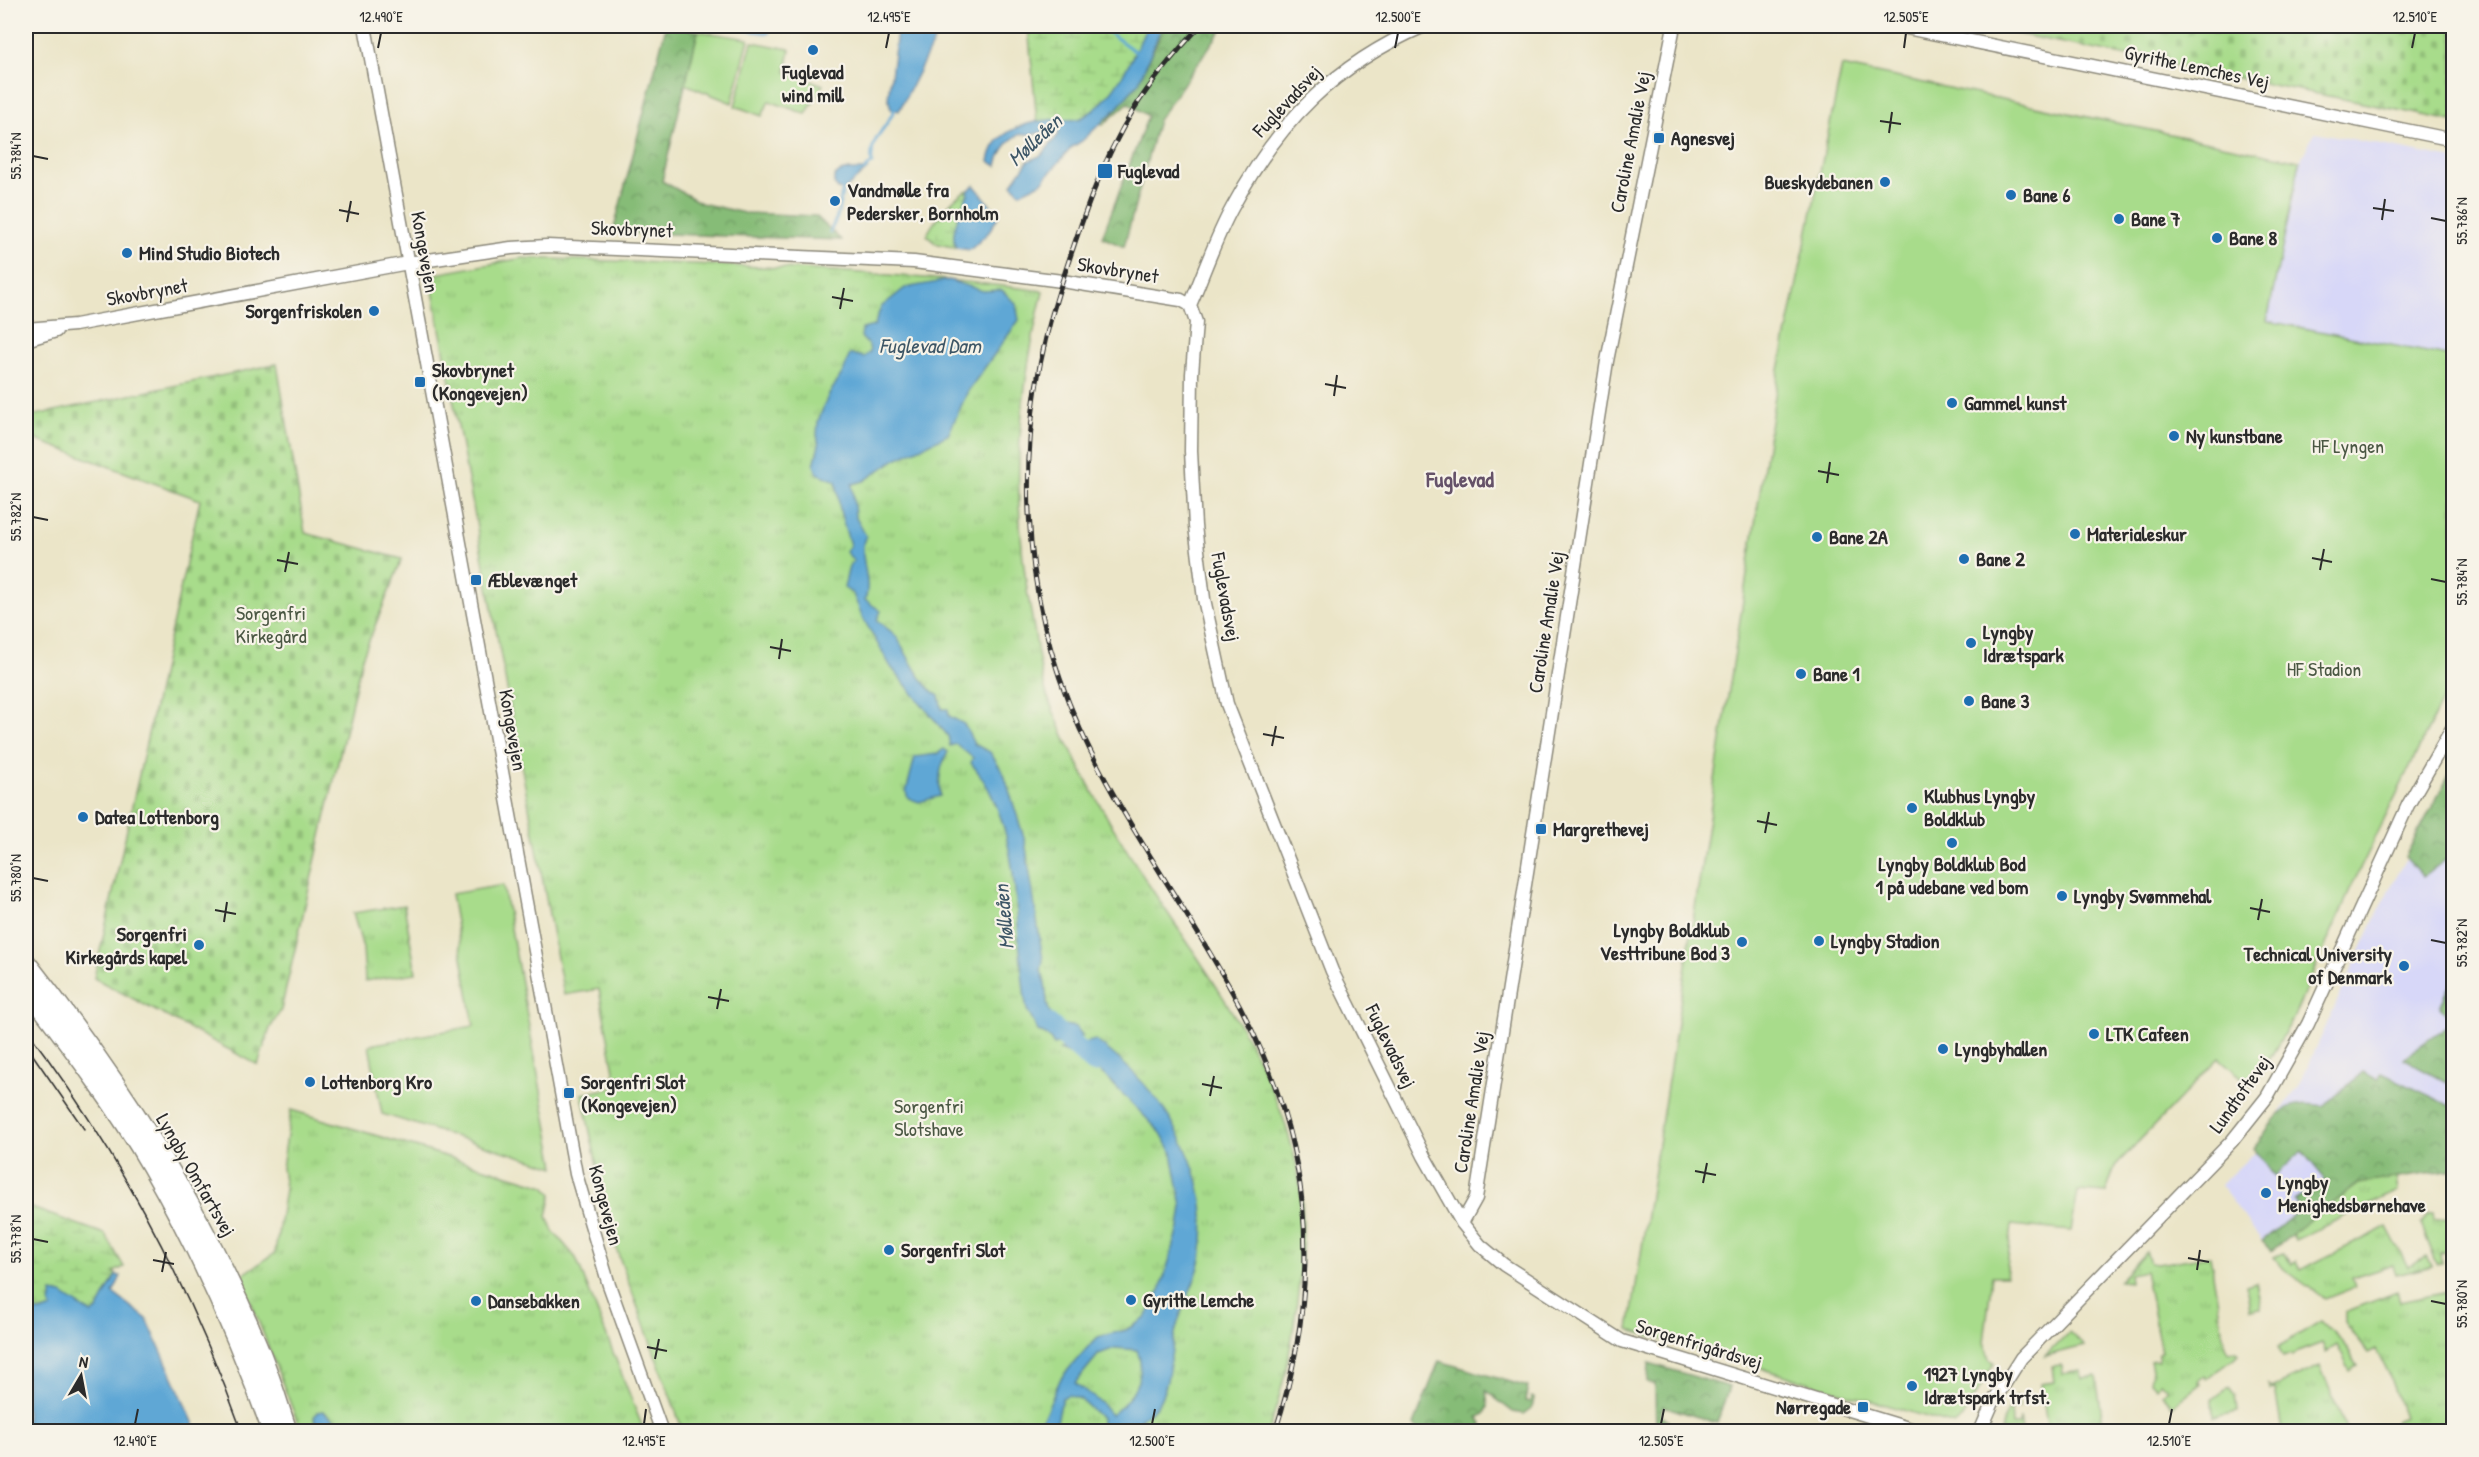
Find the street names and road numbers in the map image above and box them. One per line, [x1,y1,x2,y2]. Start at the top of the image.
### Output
street label: Gyrithe Lemches Vej [2122,38,2272,95]
street label: Fuglevadsvej [1245,59,1327,143]
street label: Caroline Amalie Vej [1603,69,1656,215]
street label: Kongevejen [405,209,446,295]
street label: Skovbrynet [591,214,674,243]
street label: Skovbrynet [1076,250,1162,289]
street label: Skovbrynet [104,271,191,312]
street label: Fuglevadsvej [1205,549,1248,643]
street label: Caroline Amalie Vej [1521,549,1570,695]
street label: Kongevejen [493,687,534,773]
street label: Fuglevadsvej [1359,999,1423,1092]
street label: Caroline Amalie Vej [1446,1029,1495,1175]
street label: Lundtoftevej [2202,1049,2277,1138]
street label: Lyngby Omfartsvej [150,1108,243,1241]
street label: Kongevejen [583,1162,630,1248]
street label: Sorgenfrigårdsvej [1633,1311,1766,1376]

